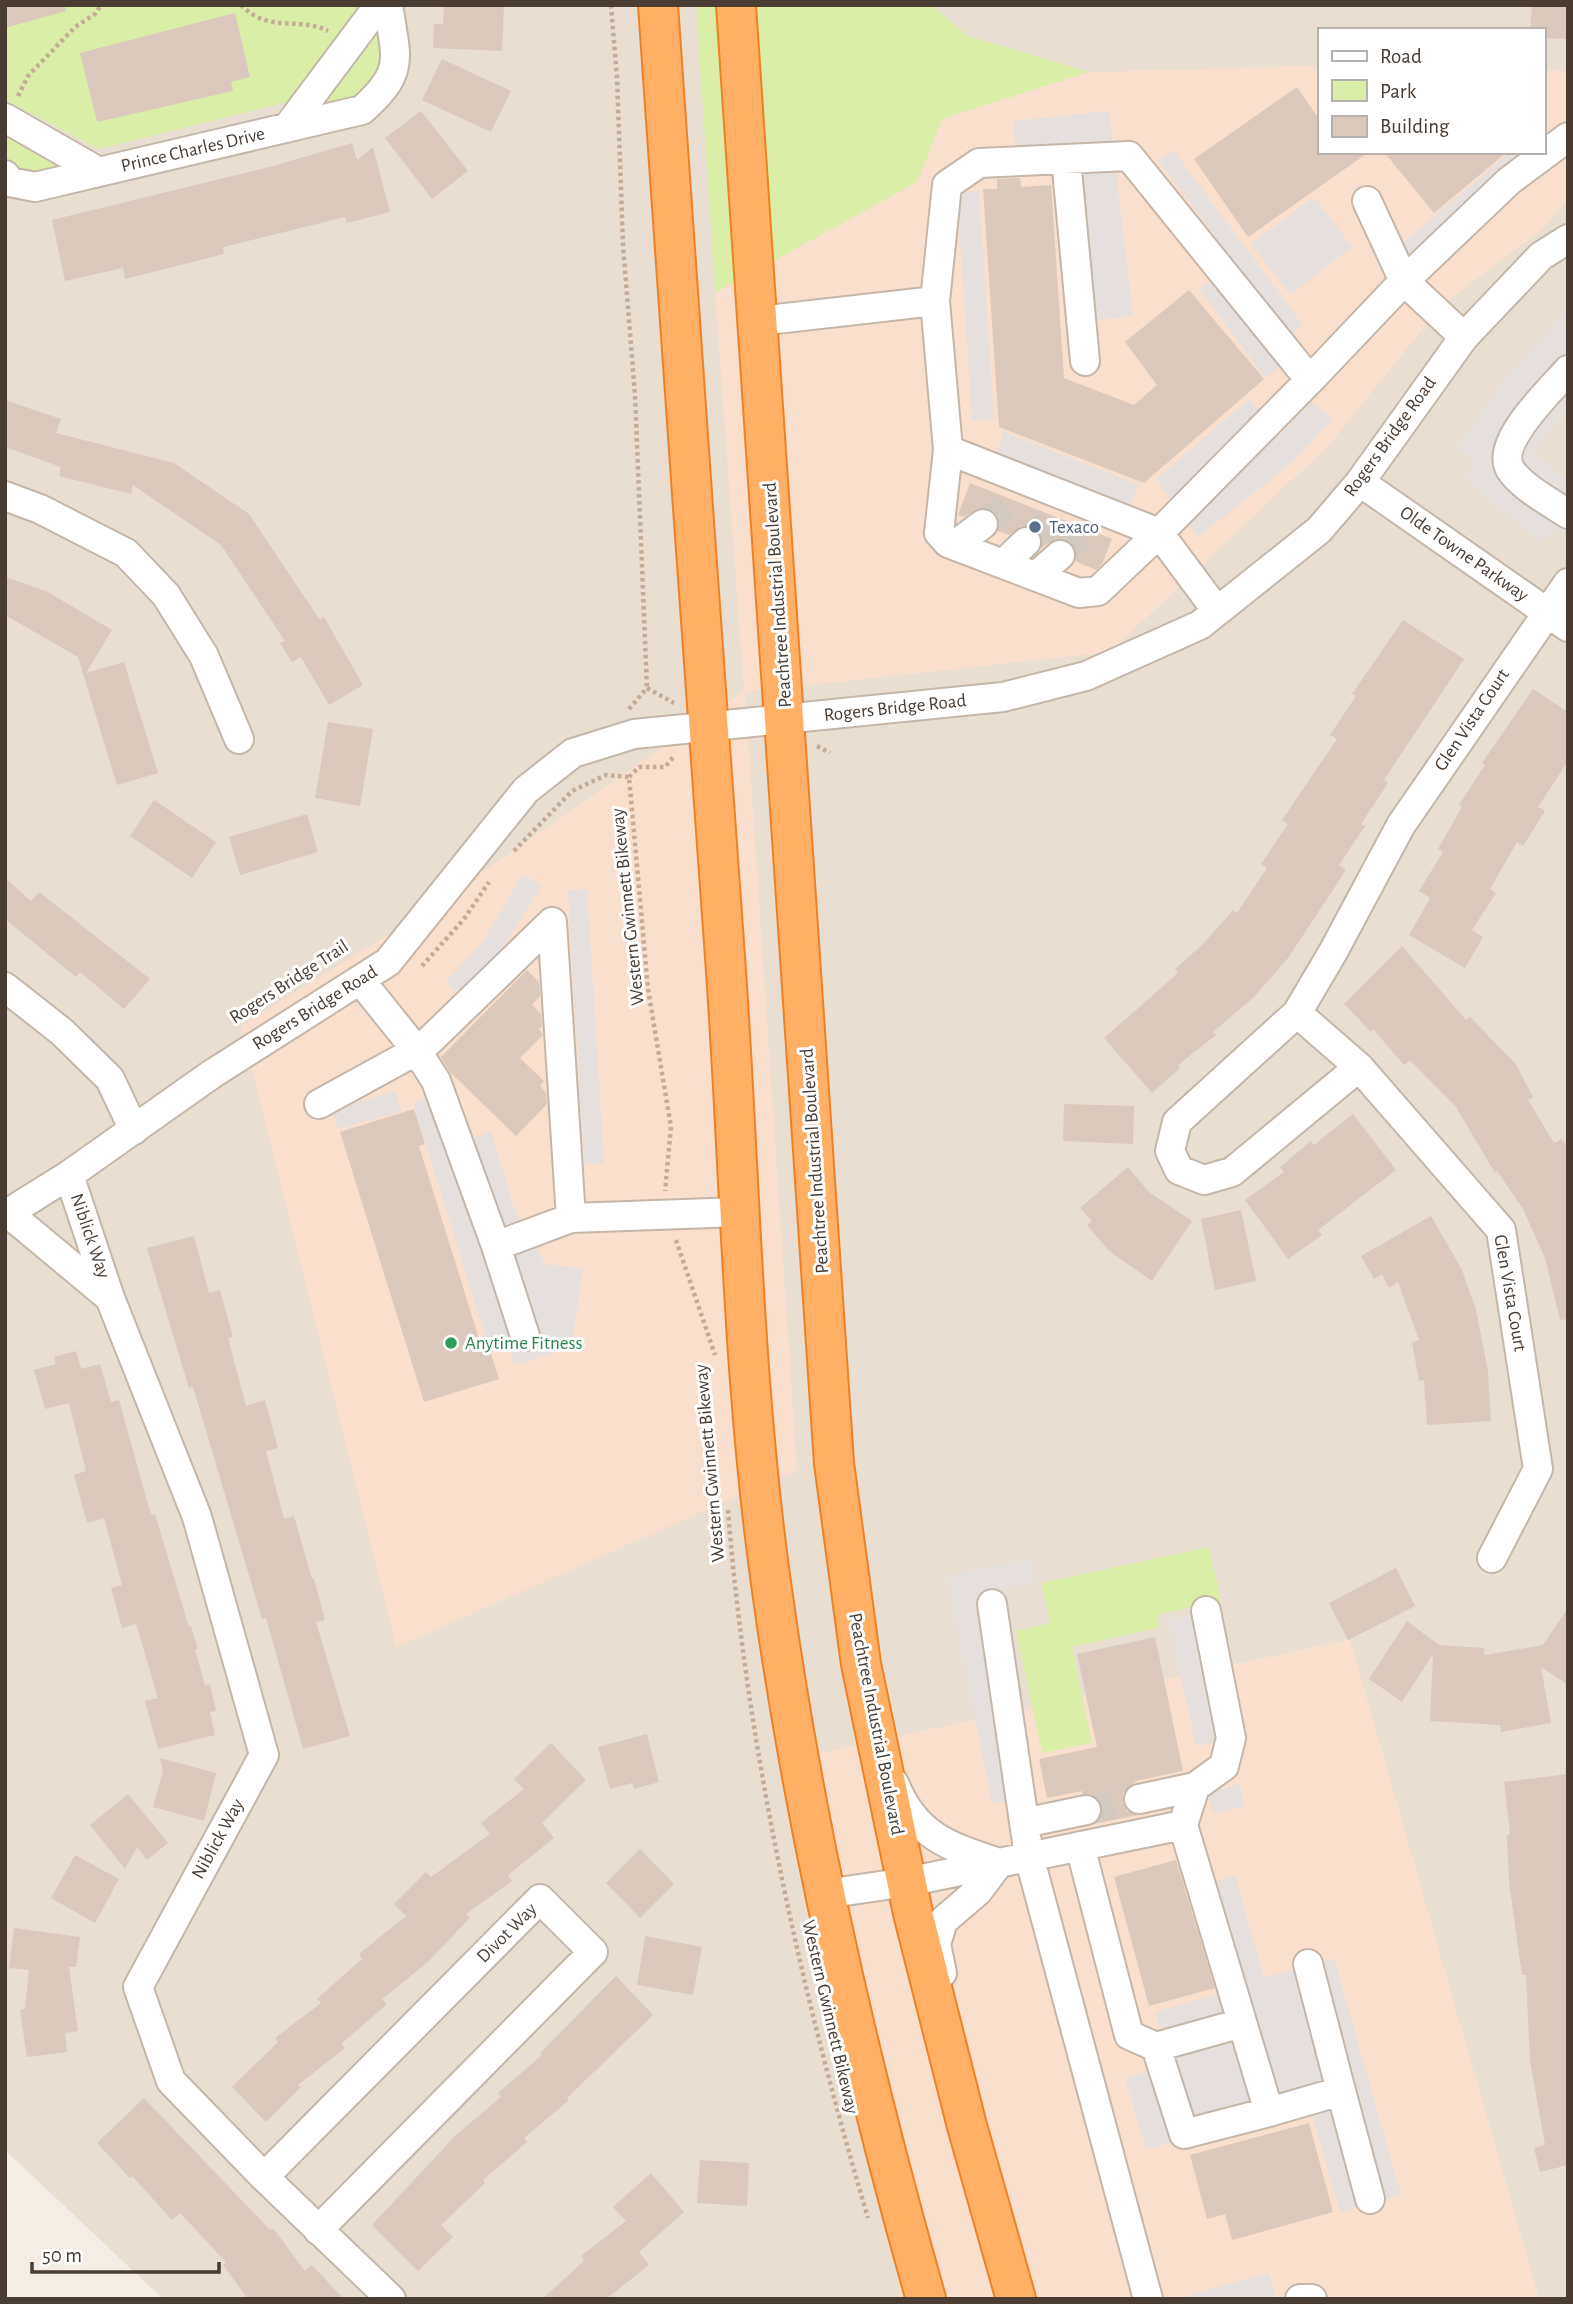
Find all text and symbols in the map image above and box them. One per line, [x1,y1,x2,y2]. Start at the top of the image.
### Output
legend [1318,28,1545,154]
text: Road [1380,46,1422,67]
text: Park [1380,81,1417,102]
text: Building [1380,116,1450,137]
street label: Prince Charles Drive [119,124,267,176]
street label: Rogers Bridge Road [1340,373,1440,500]
street label: Peachtree Industrial Boulevard [761,481,795,708]
street label: Olde Towne Parkway [1396,503,1532,605]
place label: Texaco [1049,518,1099,537]
marker: Texaco [1027,519,1043,535]
street label: Glen Vista Court [1431,666,1513,774]
street label: Rogers Bridge Road [823,691,967,725]
street label: Western Gwinnett Bikeway [608,807,648,1007]
street label: Rogers Bridge Trail [226,937,352,1027]
street label: Rogers Bridge Road [249,962,381,1054]
street label: Peachtree Industrial Boulevard [798,1047,832,1274]
street label: Niblick Way [67,1191,113,1281]
street label: Glen Vista Court [1490,1233,1530,1353]
place label: Anytime Fitness [465,1334,583,1353]
marker: Anytime Fitness [443,1335,459,1351]
street label: Western Gwinnett Bikeway [692,1363,728,1563]
street label: Peachtree Industrial Boulevard [845,1611,907,1837]
street label: Niblick Way [188,1796,248,1882]
street label: Divot Way [474,1900,540,1966]
street label: Western Gwinnett Bikeway [798,1918,862,2116]
scale bar [32,2230,219,2274]
text: 50 m [42,2245,82,2266]

